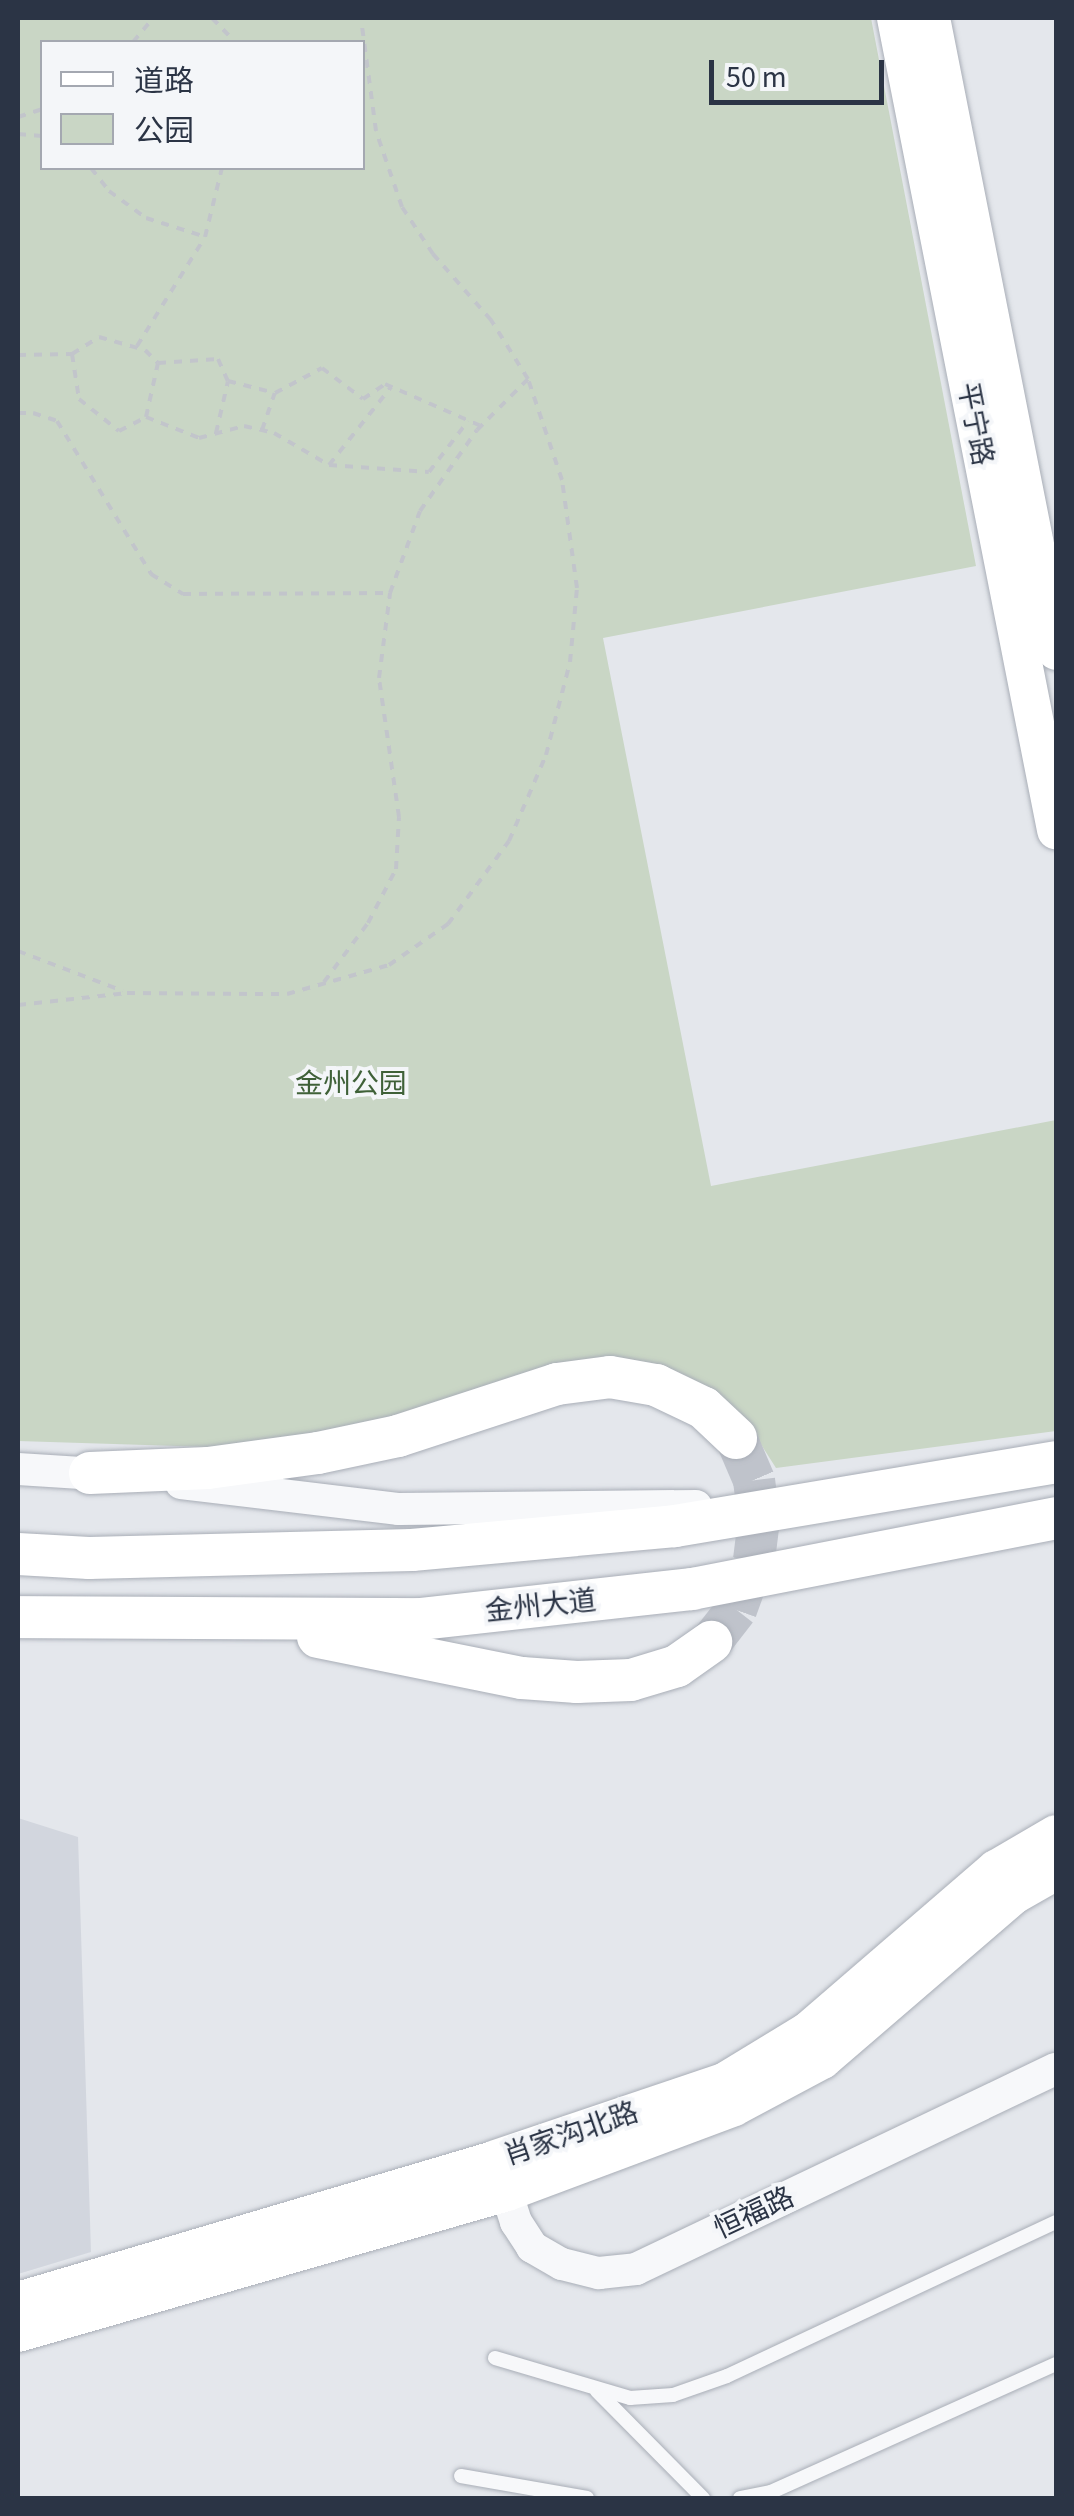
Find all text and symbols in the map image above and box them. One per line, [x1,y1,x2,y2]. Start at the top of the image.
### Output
legend [40,40,365,170]
scale bar [714,40,889,102]
text: 50 m [726,56,787,99]
text: 道路 [134,60,194,103]
text: 公园 [134,110,194,153]
street label: 平宁路 [950,380,1000,468]
park label: 金州公园 [295,1067,407,1101]
street label: 金州大道 [484,1583,598,1629]
street label: 肖家沟北路 [499,2095,643,2173]
street label: 恒福路 [709,2180,799,2246]

